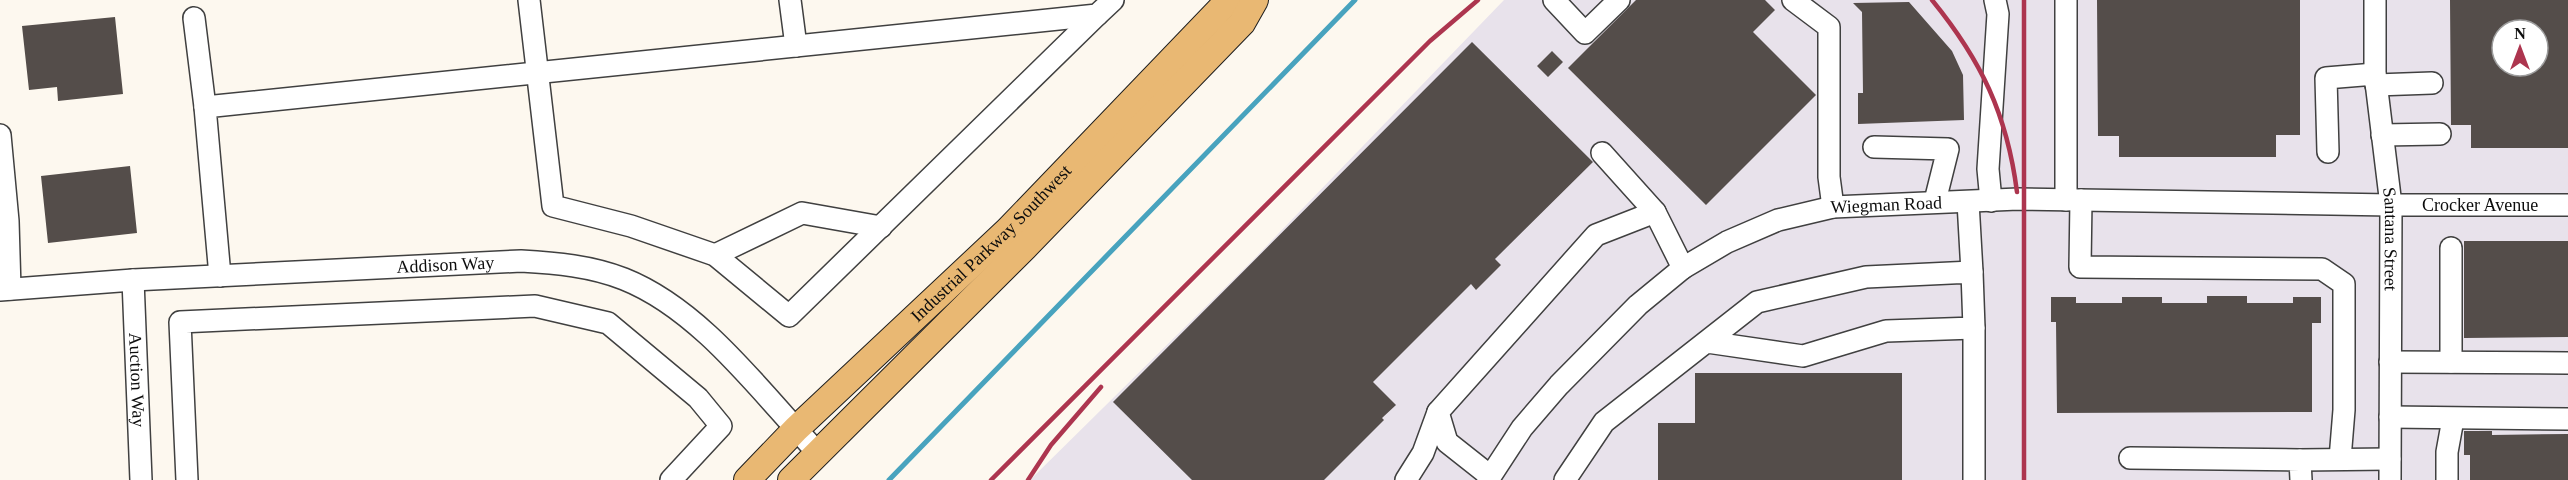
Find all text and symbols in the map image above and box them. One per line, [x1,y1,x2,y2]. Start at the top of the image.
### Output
north arrow [2490,18,2550,78]
text: N [2514,25,2526,42]
street label: Industrial Parkway Southwest [907,161,1075,326]
street label: Santana Street [2379,186,2401,291]
street label: Wiegman Road [1830,192,1943,217]
street label: Crocker Avenue [2422,195,2538,215]
street label: Addison Way [396,252,495,277]
street label: Auction Way [125,332,149,428]

